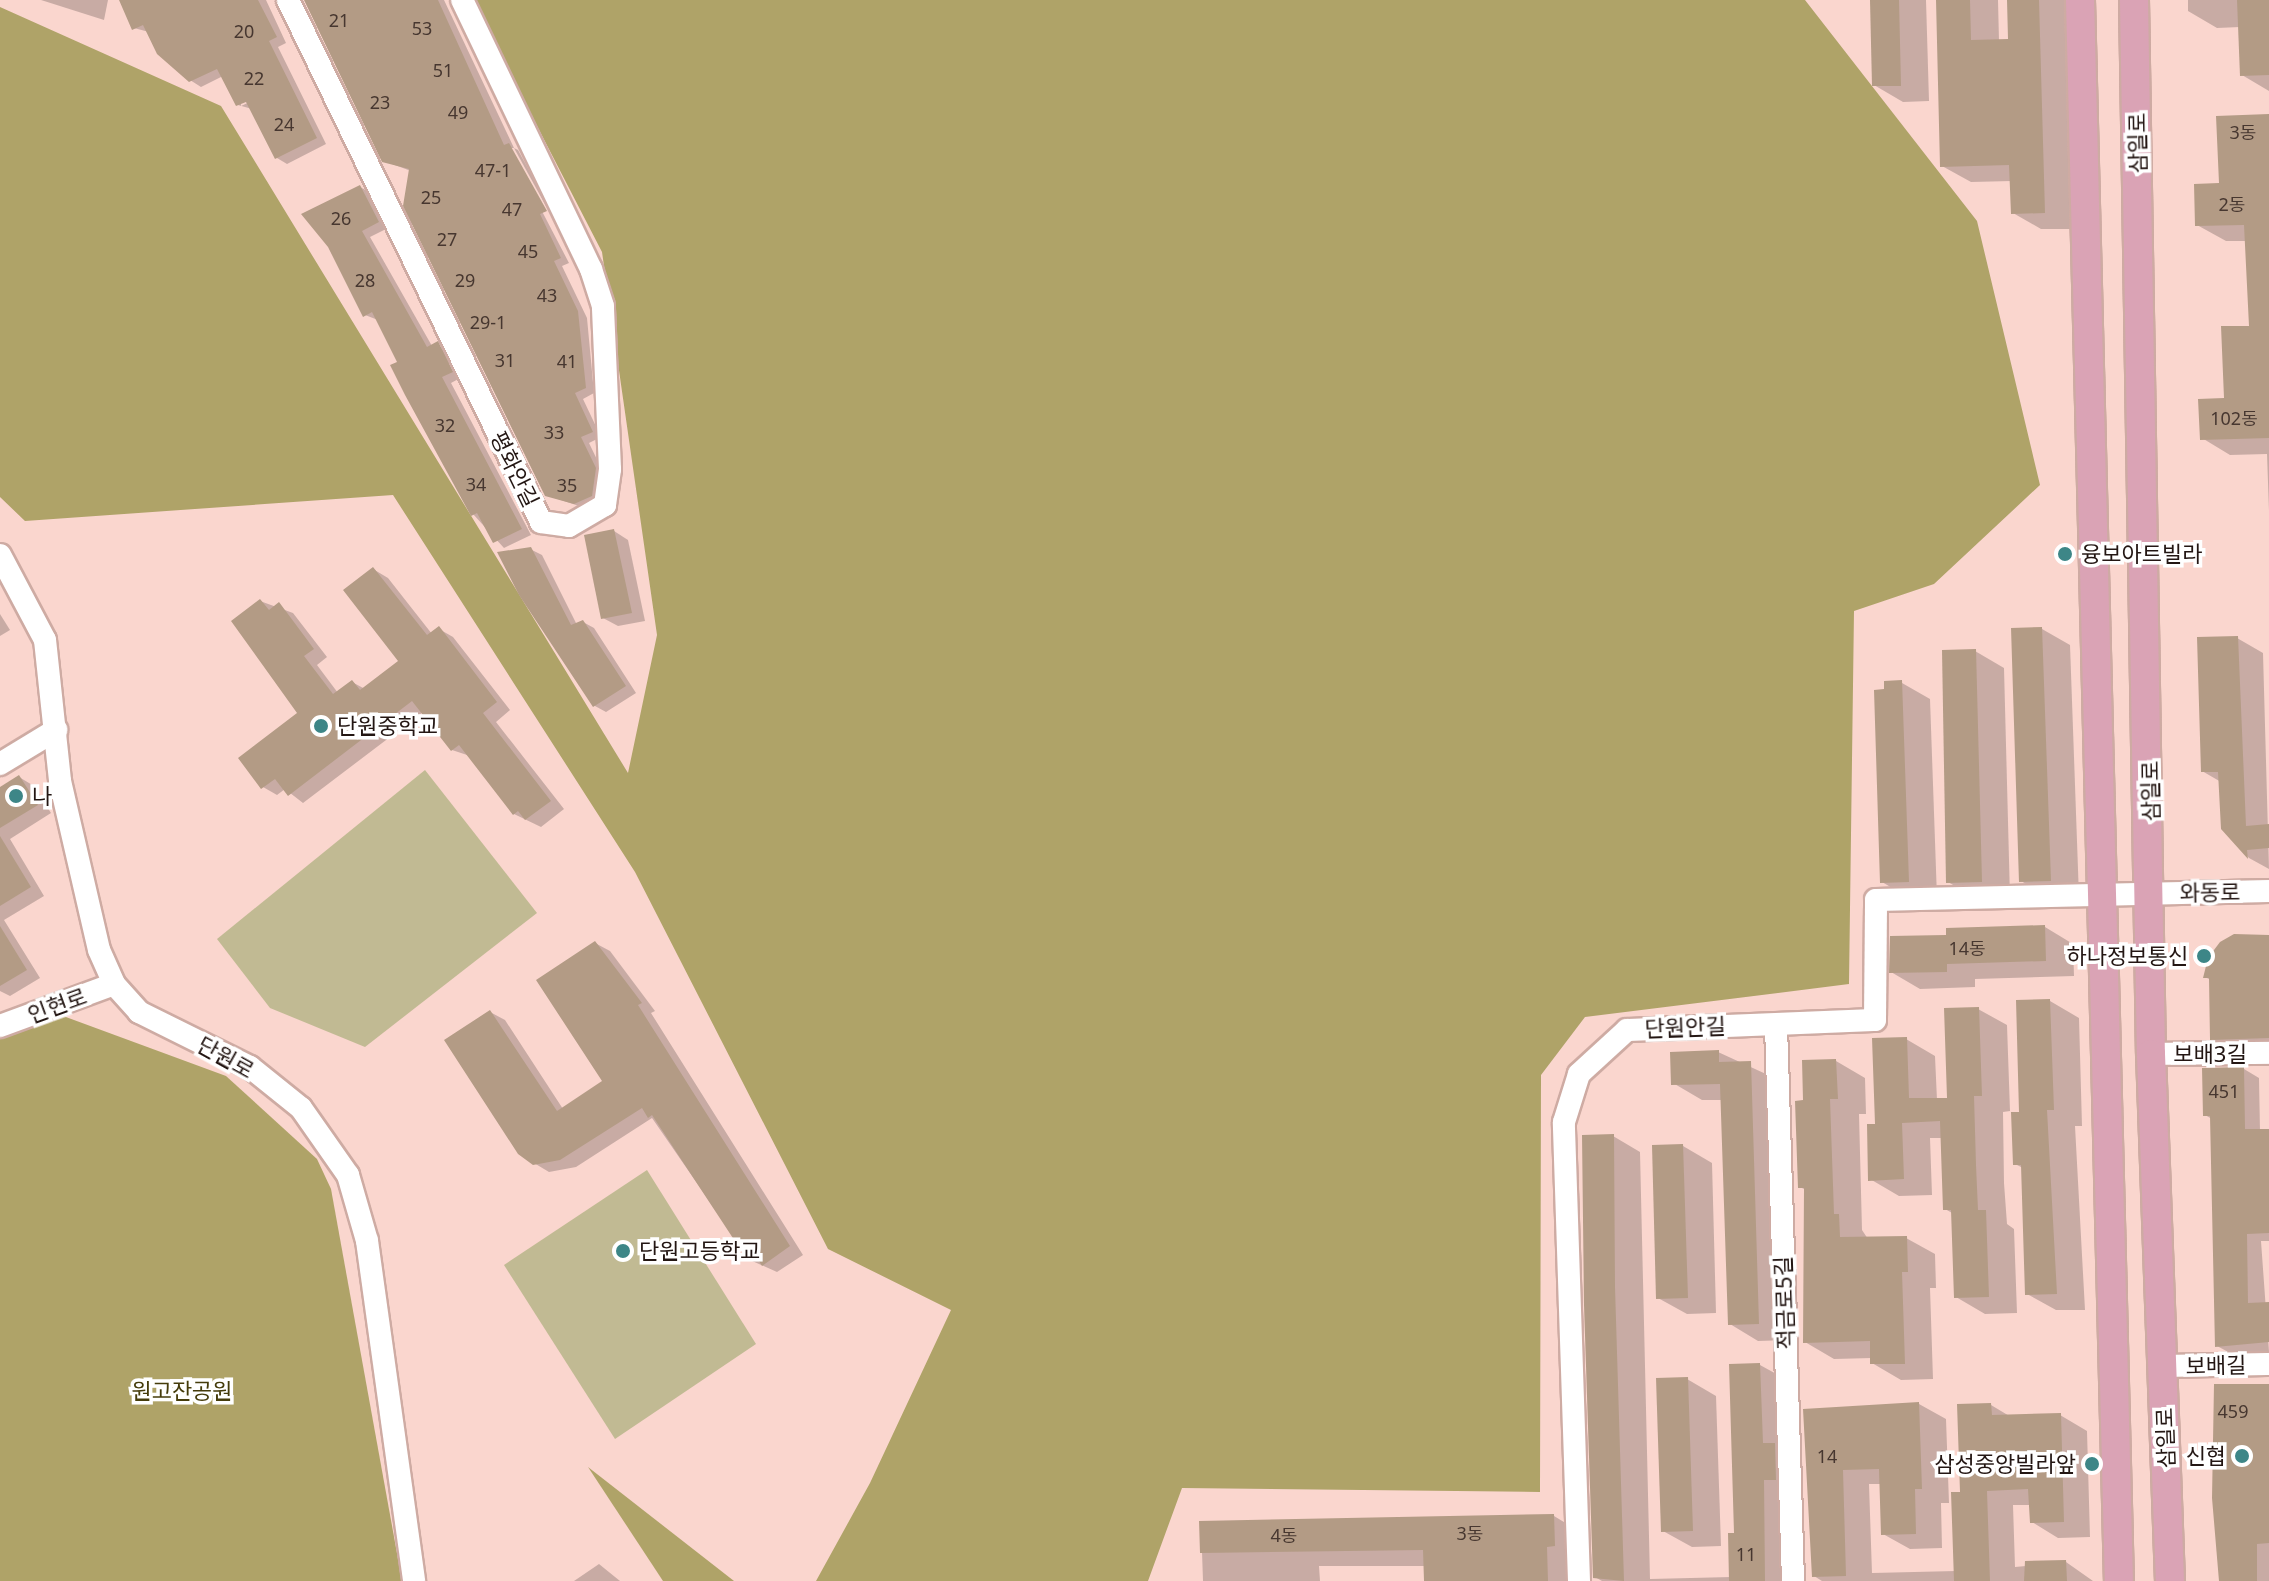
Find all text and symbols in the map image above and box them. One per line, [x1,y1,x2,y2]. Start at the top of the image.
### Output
house number: 21 [329,9,349,31]
house number: 53 [412,17,432,39]
house number: 20 [234,20,254,42]
house number: 51 [433,59,453,81]
house number: 22 [244,67,264,89]
house number: 23 [370,91,390,113]
house number: 49 [448,101,468,123]
street label: 삼일로 [2123,112,2151,174]
house number: 24 [274,113,294,135]
house number: 3동 [2230,121,2256,143]
house number: 47-1 [475,159,511,181]
house number: 25 [421,186,441,208]
house number: 2동 [2219,193,2245,215]
house number: 47 [502,198,522,220]
house number: 26 [331,207,351,229]
house number: 27 [437,228,457,250]
house number: 45 [518,240,538,262]
house number: 28 [355,269,375,291]
house number: 29 [455,269,475,291]
house number: 43 [537,284,557,306]
house number: 29-1 [470,311,506,333]
house number: 31 [495,349,515,371]
house number: 41 [557,350,577,372]
house number: 102동 [2210,407,2258,429]
house number: 32 [435,414,455,436]
house number: 33 [544,421,564,443]
street label: 평화안길 [485,427,545,511]
house number: 34 [466,473,486,495]
house number: 35 [557,474,577,496]
place label: 융보아트빌라 [2081,541,2202,567]
marker: 융보아트빌라 [2056,545,2074,563]
place label: 단원중학교 [337,713,438,739]
marker: 단원중학교 [312,717,330,735]
street label: 삼일로 [2136,760,2164,822]
place label: 나 [32,783,52,809]
marker: 나 [7,787,25,805]
street label: 와동로 [2179,878,2241,906]
house number: 14동 [1948,937,1986,959]
place label: 하나정보통신 [2067,943,2188,969]
marker: 하나정보통신 [2195,947,2213,965]
street label: 인현로 [24,982,90,1028]
street label: 단원안길 [1644,1012,1726,1042]
street label: 단원로 [193,1031,259,1083]
street label: 보배3길 [2173,1041,2247,1067]
house number: 451 [2209,1080,2239,1102]
place label: 단원고등학교 [639,1238,760,1264]
marker: 단원고등학교 [614,1242,632,1260]
street label: 적금로5길 [1769,1256,1799,1350]
street label: 보배길 [2185,1351,2247,1379]
park label: 원고잔공원 [131,1378,233,1404]
house number: 459 [2218,1400,2248,1422]
street label: 삼일로 [2151,1407,2179,1469]
place label: 신협 [2186,1443,2226,1469]
house number: 14 [1817,1445,1837,1467]
marker: 신협 [2233,1447,2251,1465]
place label: 삼성중앙빌라앞 [1934,1451,2076,1477]
marker: 삼성중앙빌라앞 [2083,1455,2101,1473]
house number: 3동 [1457,1522,1483,1544]
house number: 4동 [1271,1524,1297,1546]
house number: 11 [1736,1543,1756,1565]

